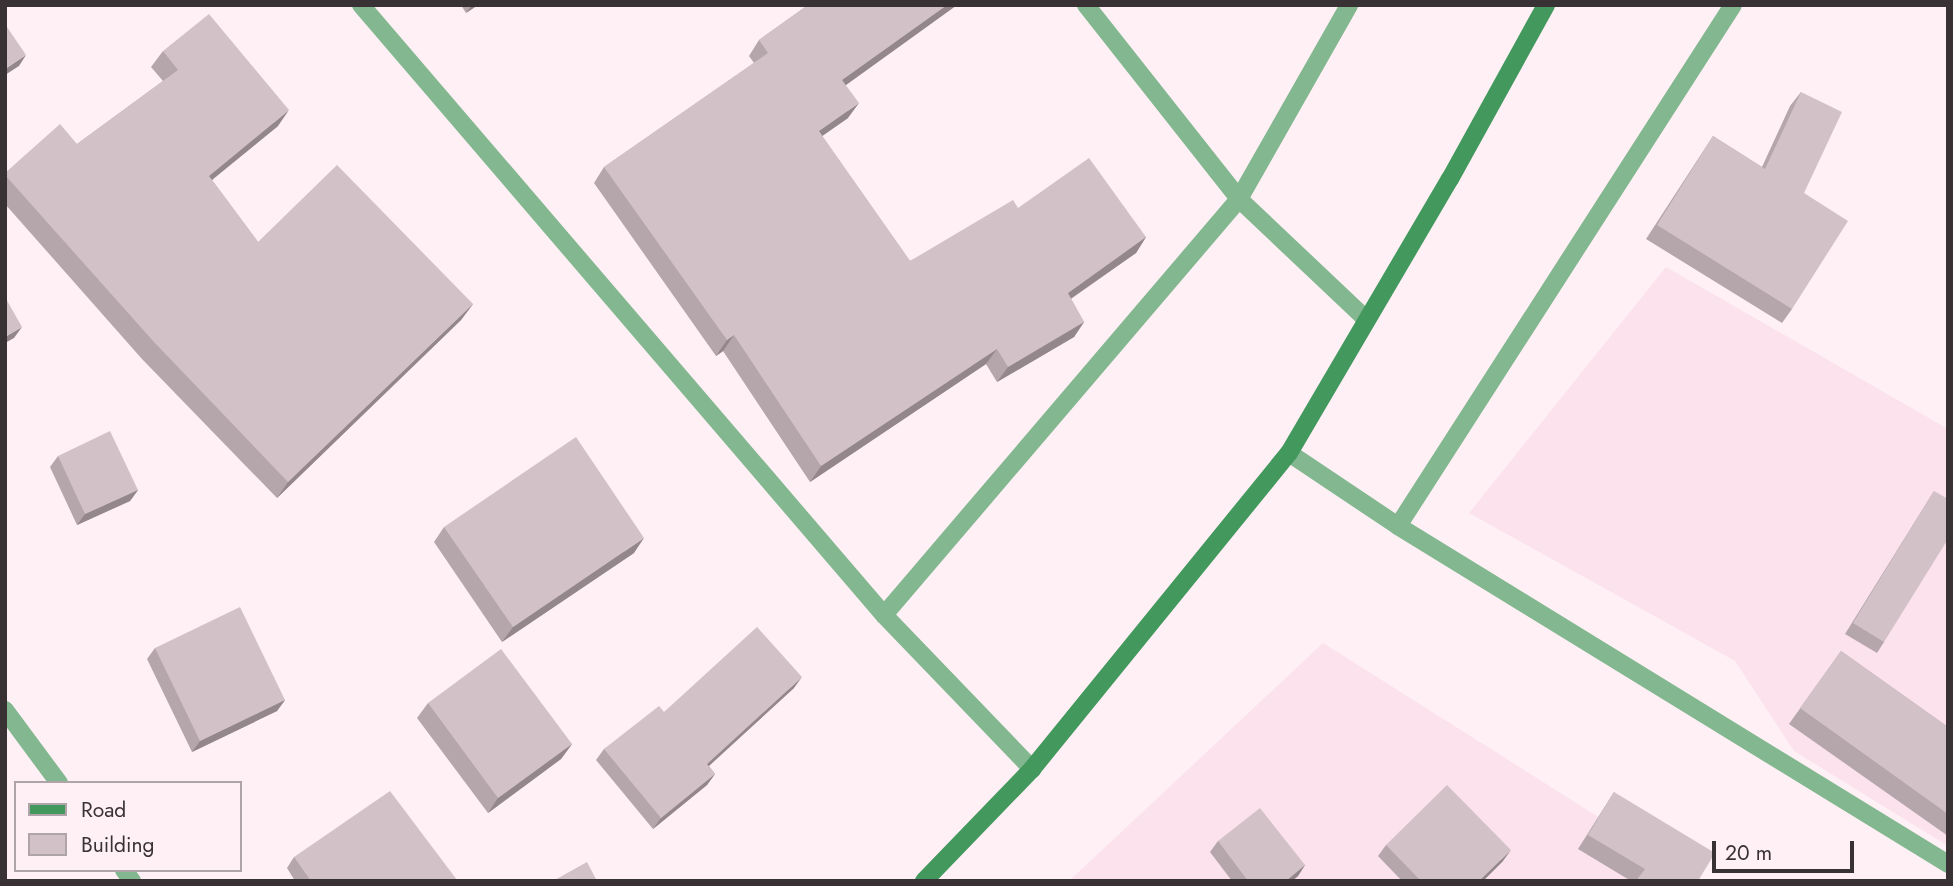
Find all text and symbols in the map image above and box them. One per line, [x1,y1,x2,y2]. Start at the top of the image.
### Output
legend [14,781,242,872]
text: Road [81,795,126,825]
scale bar [1715,826,1857,870]
text: Building [81,830,154,860]
text: 20 m [1725,838,1772,868]

